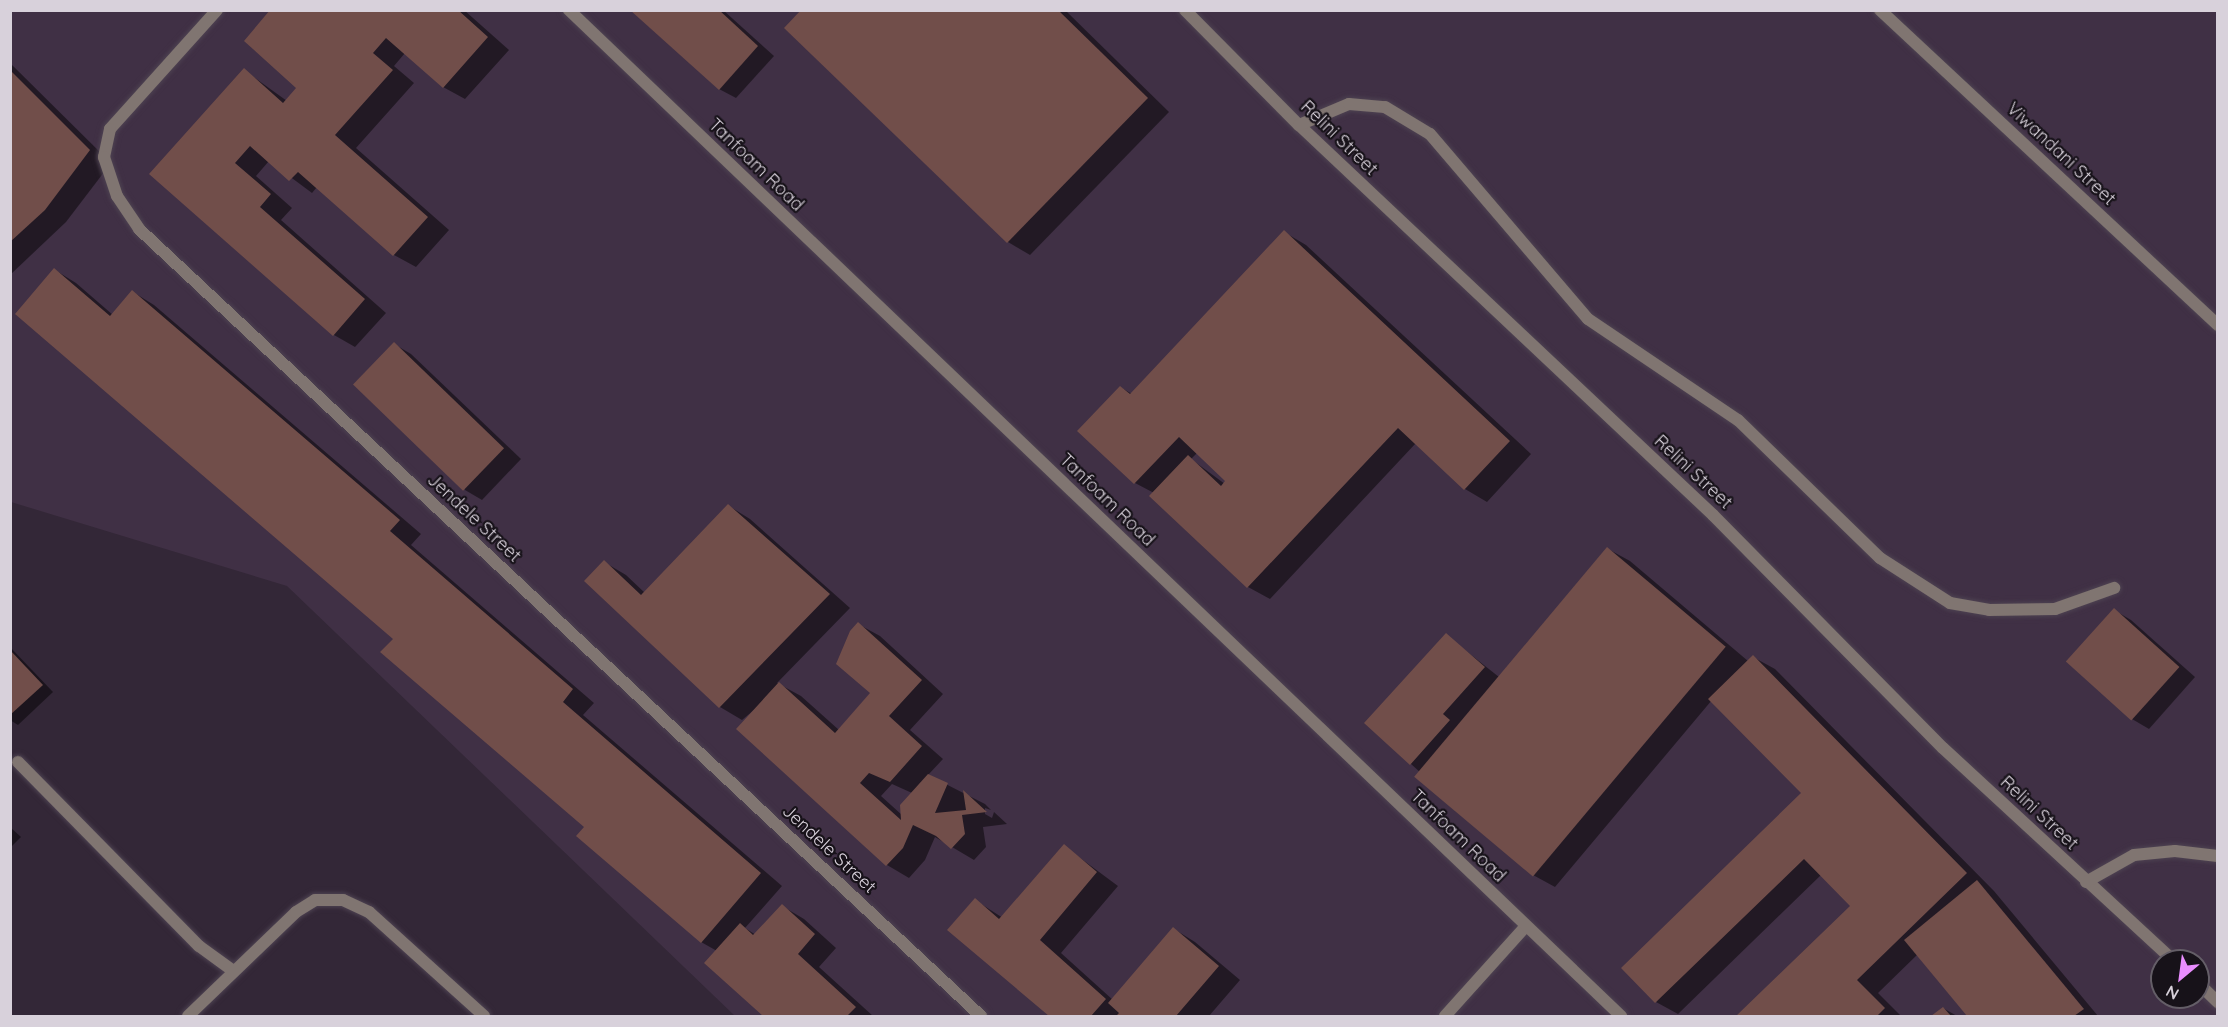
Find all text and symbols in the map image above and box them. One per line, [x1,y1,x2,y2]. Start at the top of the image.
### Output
street label: Relini Street [1296,96,1382,180]
street label: Viwandani Street [2002,98,2120,210]
street label: Tanfoam Road [704,114,808,216]
street label: Relini Street [1650,431,1736,513]
street label: Tanfoam Road [1055,449,1159,551]
street label: Jendele Street [423,469,525,567]
street label: Relini Street [1996,772,2082,854]
street label: Tanfoam Road [1406,785,1510,887]
street label: Jendele Street [778,800,880,898]
north arrow [2150,949,2210,1009]
text: N [2162,981,2182,1005]

